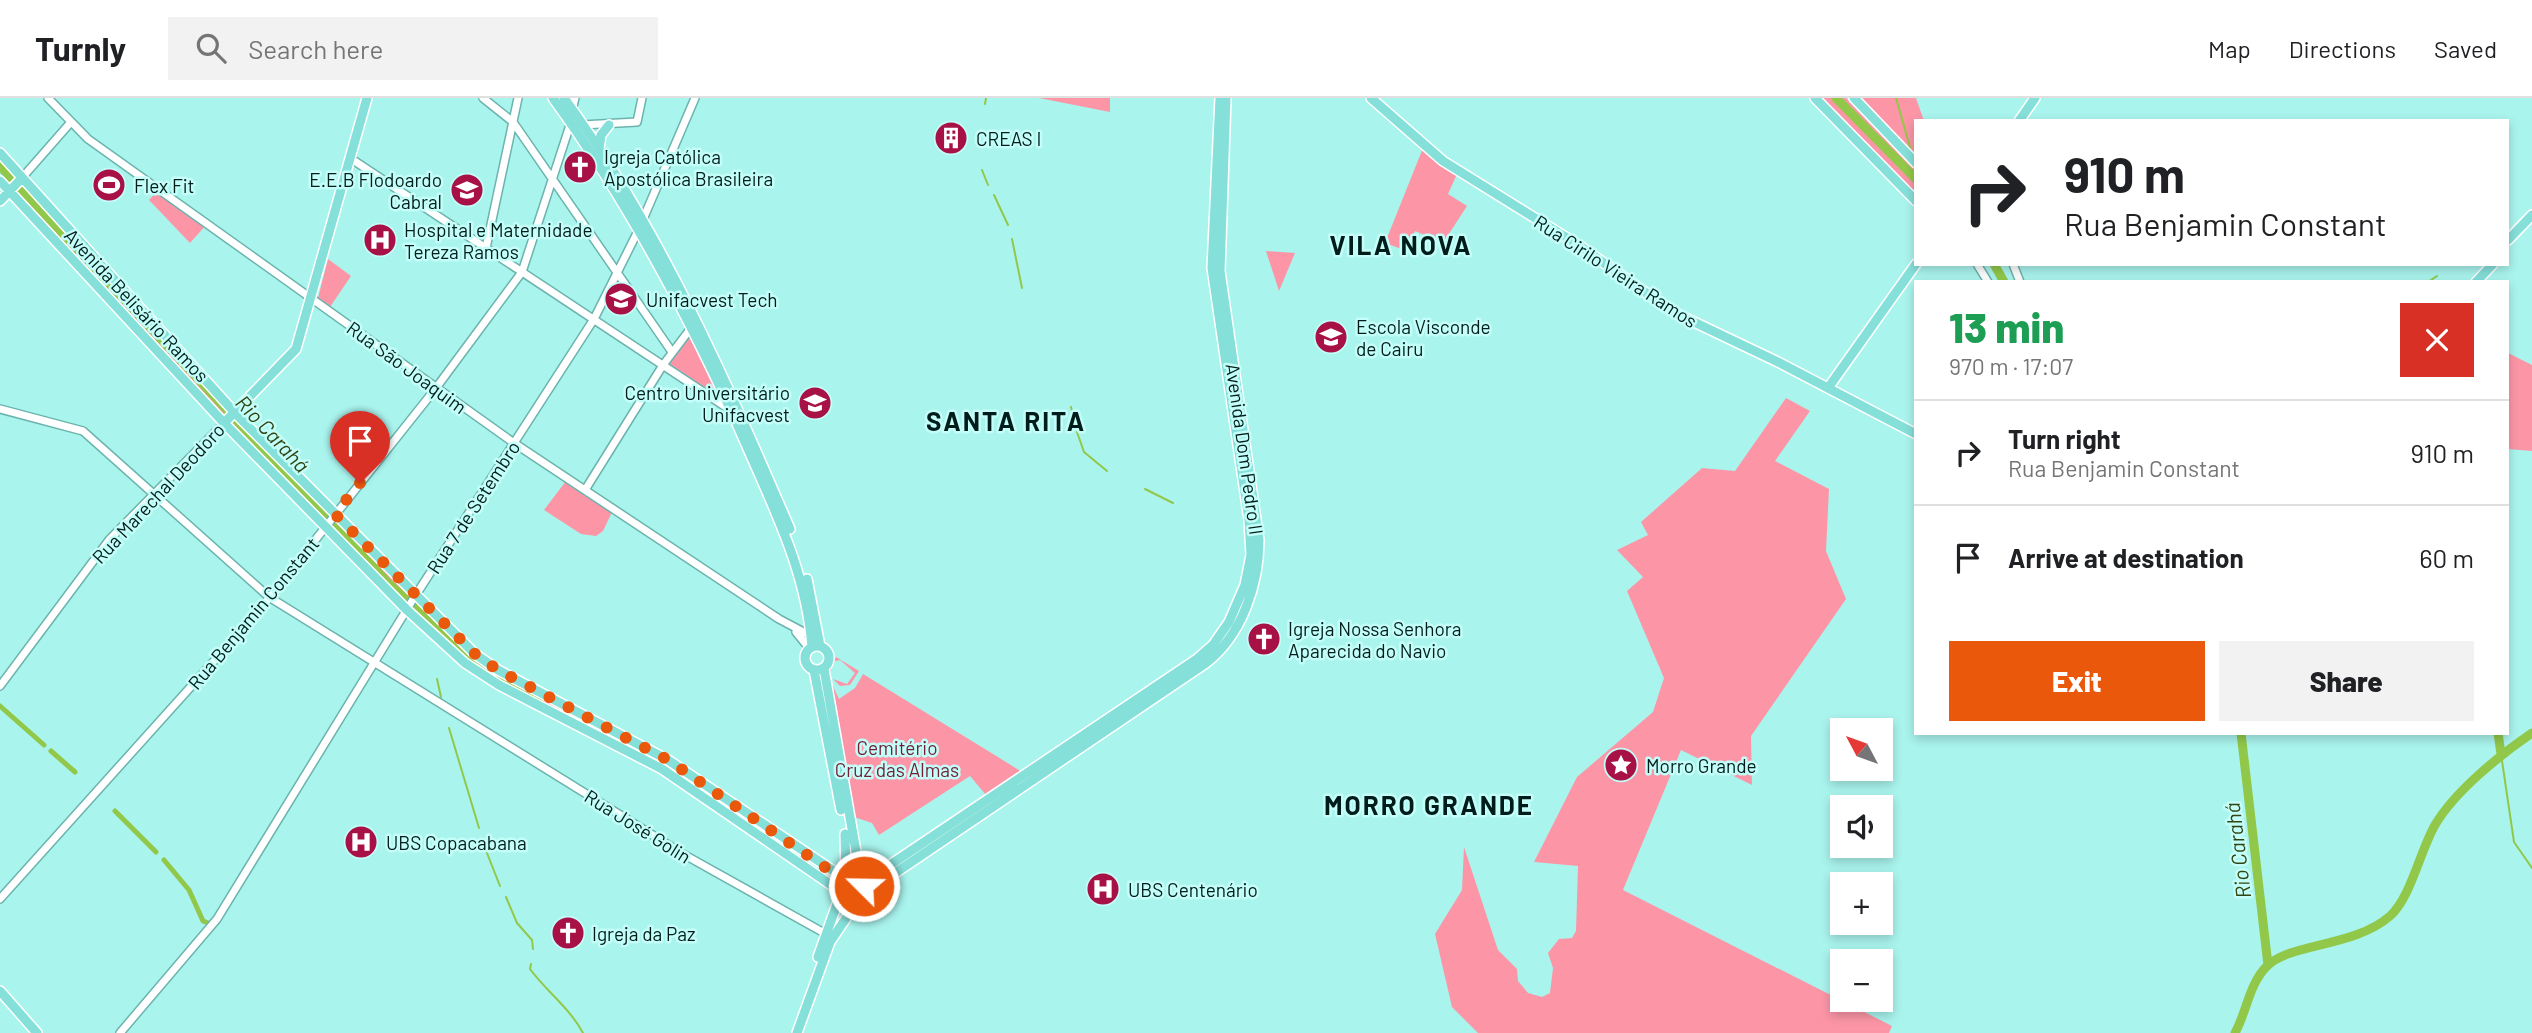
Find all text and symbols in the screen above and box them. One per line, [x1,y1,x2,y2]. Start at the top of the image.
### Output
search box [168,17,658,80]
text: Turnly [35,28,126,68]
icon: search [192,29,230,67]
text: Search here [248,33,383,64]
text: Map [2208,34,2251,63]
text: Directions [2289,34,2396,63]
text: Saved [2434,34,2497,63]
building icon: CREAS I [932,119,970,157]
place label: CREAS I [976,127,1041,150]
text: 910 m [2064,144,2185,203]
place label: Igreja Católica Apostólica Brasileira [604,145,773,190]
icon: right [1949,147,2040,238]
church icon: Igreja Católica Apostólica Brasileira [561,148,599,186]
sports icon: Flex Fit [90,166,128,204]
place label: E.E.B Flodoardo Cabral [309,168,442,213]
school or university icon: E.E.B Flodoardo Cabral [448,171,486,209]
place label: Flex Fit [134,174,194,197]
text: Rua Benjamin Constant [2064,204,2387,242]
street label: Rua Cirilo Vieira Ramos [1530,210,1702,332]
place label: Hospital e Maternidade Tereza Ramos [404,218,593,263]
hospital icon: Hospital e Maternidade Tereza Ramos [361,221,399,259]
street label: Avenida Belisário Ramos [60,224,214,386]
district label: VILA NOVA [1329,229,1473,260]
school or university icon: Unifacvest Tech [602,280,640,318]
place label: Unifacvest Tech [646,288,778,311]
text: 13 min [1949,301,2064,351]
button: close [2400,303,2474,377]
place label: Escola Visconde de Cairu [1356,315,1491,360]
street label: Rua São Joaquim [343,316,471,418]
school or university icon: Escola Visconde de Cairu [1312,318,1350,356]
text: 970 m · 17:07 [1949,352,2073,380]
street label: Avenida Dom Pedro II [1222,362,1268,536]
place label: Centro Universitário Unifacvest [624,381,790,426]
school or university icon: Centro Universitário Unifacvest [796,384,834,422]
water label: Rio Carahá [231,389,315,477]
district label: SANTA RITA [926,405,1086,436]
pin [330,411,390,483]
street label: Rua Marechal Deodoro [87,418,229,568]
icon: arrive [341,422,379,460]
text: Turn right [2008,423,2121,454]
icon: right [1949,434,1987,472]
street label: Rua 7 de Setembro [422,436,524,578]
text: 910 m [2410,437,2474,468]
text: Rua Benjamin Constant [2008,454,2240,482]
street label: Rua Benjamin Constant [183,532,323,694]
icon: arrive [1949,539,1987,577]
text: Arrive at destination [2008,542,2244,573]
text: 60 m [2419,542,2474,573]
place label: Igreja Nossa Senhora Aparecida do Navio [1288,617,1461,662]
church icon: Igreja Nossa Senhora Aparecida do Navio [1245,620,1283,658]
button: Exit [1949,641,2205,721]
button: Share [2219,641,2474,721]
north arrow [1830,718,1894,780]
map controls [1830,718,1893,1012]
park label: Cemitério Cruz das Almas [835,736,959,781]
place icon: Morro Grande [1602,746,1640,784]
place label: Morro Grande [1646,754,1757,777]
street label: Rua José Golin [581,784,695,868]
district label: MORRO GRANDE [1324,789,1534,820]
button: sound [1830,795,1893,858]
water label: Rio Carahá [2219,801,2255,900]
hospital icon: UBS Copacabana [342,823,380,861]
place label: UBS Copacabana [386,831,527,854]
position arrow [827,849,901,923]
hospital icon: UBS Centenário [1084,870,1122,908]
button: + [1830,872,1893,935]
place label: UBS Centenário [1128,878,1258,901]
church icon: Igreja da Paz [549,914,587,952]
place label: Igreja da Paz [592,922,695,945]
button: − [1830,949,1893,1012]

